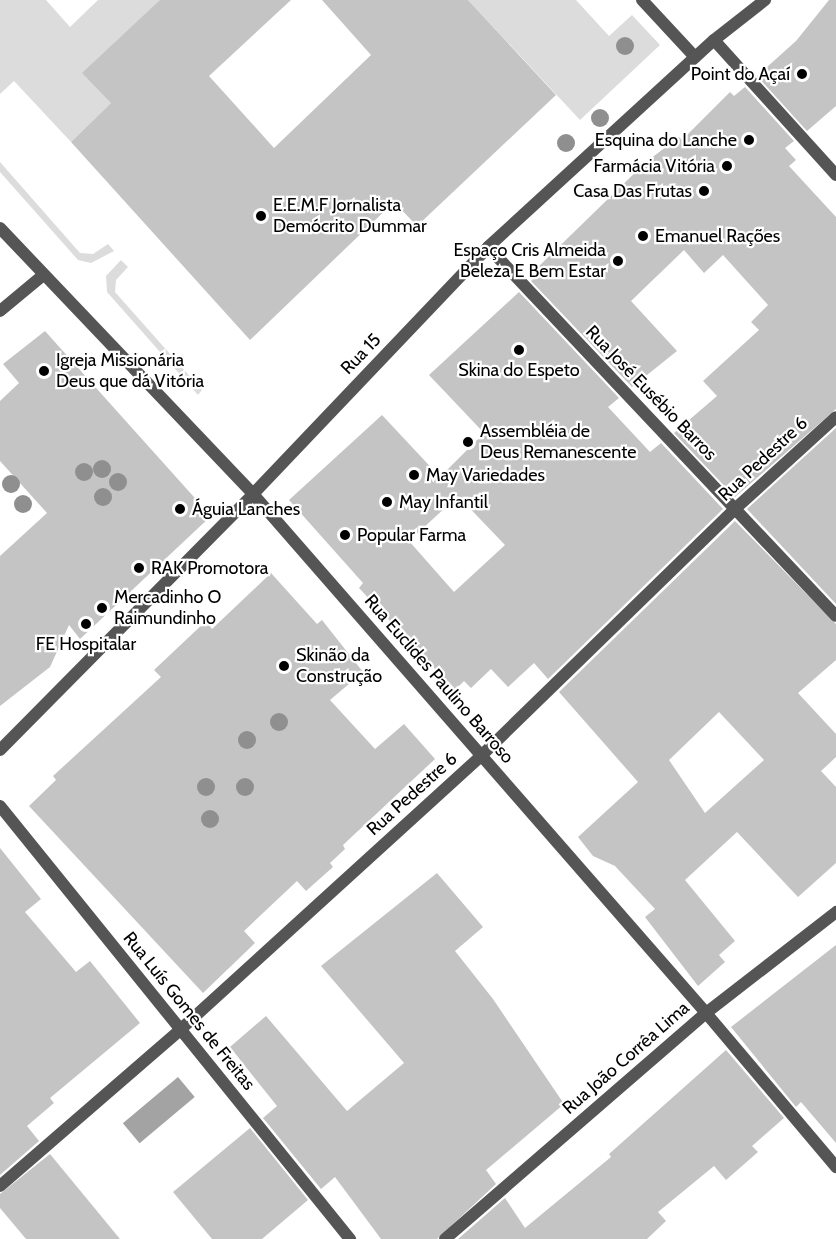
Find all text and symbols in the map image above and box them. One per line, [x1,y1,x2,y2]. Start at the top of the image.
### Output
place label: Point do Açaí [691,63,790,85]
marker: Point do Açaí [795,67,809,81]
place label: Esquina do Lanche [595,129,737,151]
marker: Esquina do Lanche [742,133,756,147]
place label: Farmácia Vitória [594,155,715,177]
marker: Farmácia Vitória [720,159,734,173]
place label: Casa Das Frutas [573,180,692,202]
marker: Casa Das Frutas [697,184,711,198]
place label: E.E.M.F Jornalista Demócrito Dummar [273,195,427,238]
marker: E.E.M.F Jornalista Demócrito Dummar [254,209,268,223]
place label: Emanuel Rações [655,225,780,247]
marker: Emanuel Rações [636,229,650,243]
place label: Espaço Cris Almeida Beleza E Bem Estar [453,240,606,282]
marker: Espaço Cris Almeida Beleza E Bem Estar [611,254,625,268]
street label: Rua José Eusébio Barros [581,321,721,465]
street label: Rua 15 [336,329,386,379]
marker: Skina do Espeto [512,343,526,357]
place label: Igreja Missionária Deus que dá Vitória [56,350,204,392]
place label: Skina do Espeto [458,359,580,381]
marker: Igreja Missionária Deus que dá Vitória [37,364,51,378]
street label: Rua Pedestre 6 [714,412,812,506]
place label: Assembléia de Deus Remanescente [480,421,636,464]
marker: Assembléia de Deus Remanescente [461,435,475,449]
place label: May Variedades [426,464,545,486]
marker: May Variedades [407,468,421,482]
place label: May Infantil [399,491,488,513]
marker: May Infantil [380,495,394,509]
place label: Águia Lanches [192,498,300,520]
marker: Águia Lanches [173,502,187,516]
place label: Popular Farma [357,524,466,546]
marker: Popular Farma [338,528,352,542]
place label: RAK Promotora [151,557,268,579]
marker: RAK Promotora [132,561,146,575]
place label: Mercadinho O Raimundinho [114,587,221,630]
street label: Rua Euclides Paulino Barroso [360,590,518,768]
marker: Mercadinho O Raimundinho [95,601,109,615]
marker: FE Hospitalar [79,617,93,631]
place label: FE Hospitalar [36,633,136,655]
place label: Skinão da Construção [296,645,382,688]
marker: Skinão da Construção [277,659,291,673]
street label: Rua Pedestre 6 [363,748,461,840]
street label: Rua Luís Gomes de Freitas [119,928,259,1094]
street label: Rua João Corrêa Lima [558,997,694,1119]

